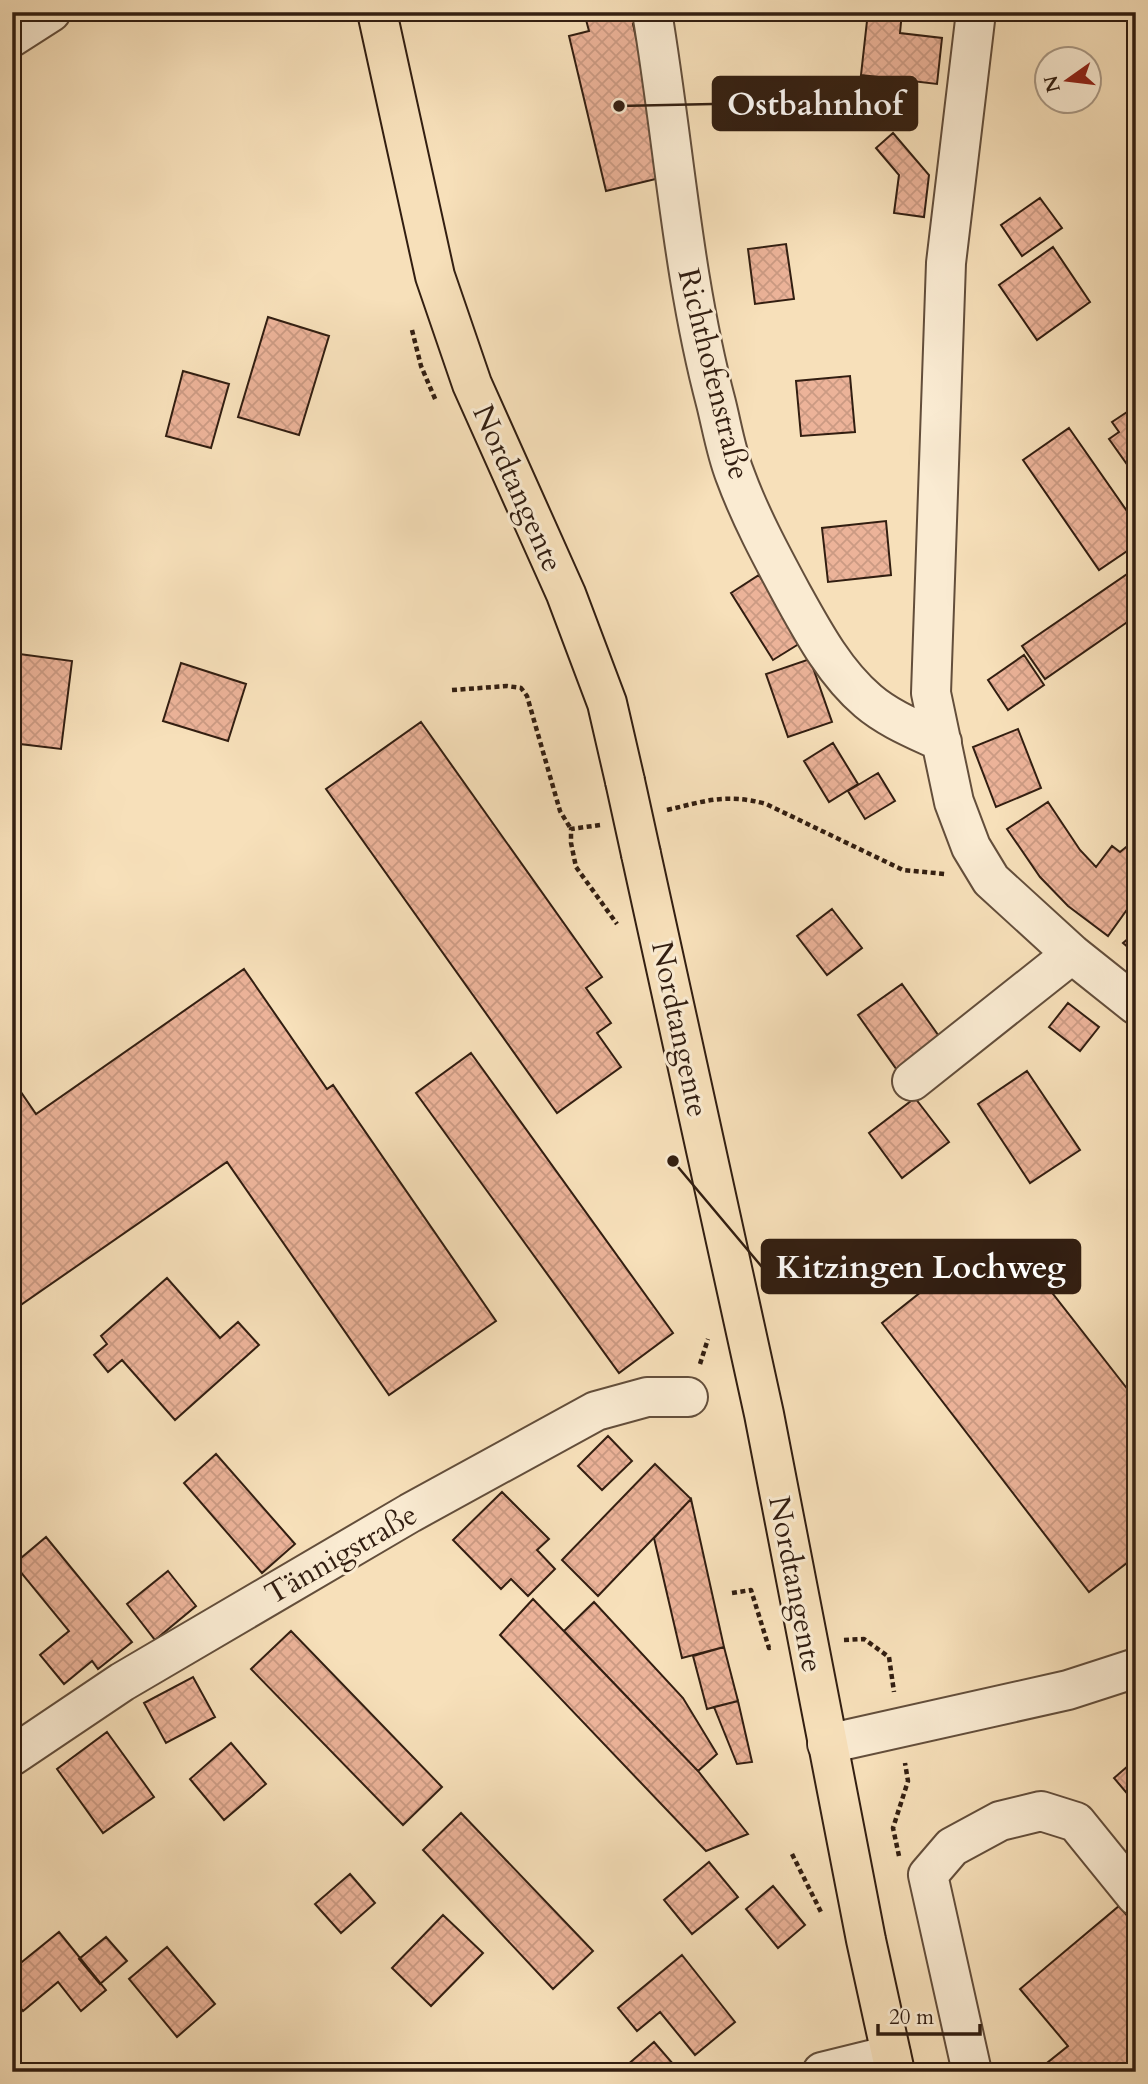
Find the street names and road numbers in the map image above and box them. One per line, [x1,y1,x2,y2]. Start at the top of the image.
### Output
street label: Richthofenstraße [667,264,760,484]
street label: Nordtangente [462,398,573,578]
street label: Nordtangente [641,937,718,1121]
street label: Nordtangente [758,1492,833,1676]
street label: Tännigstraße [258,1494,425,1615]

